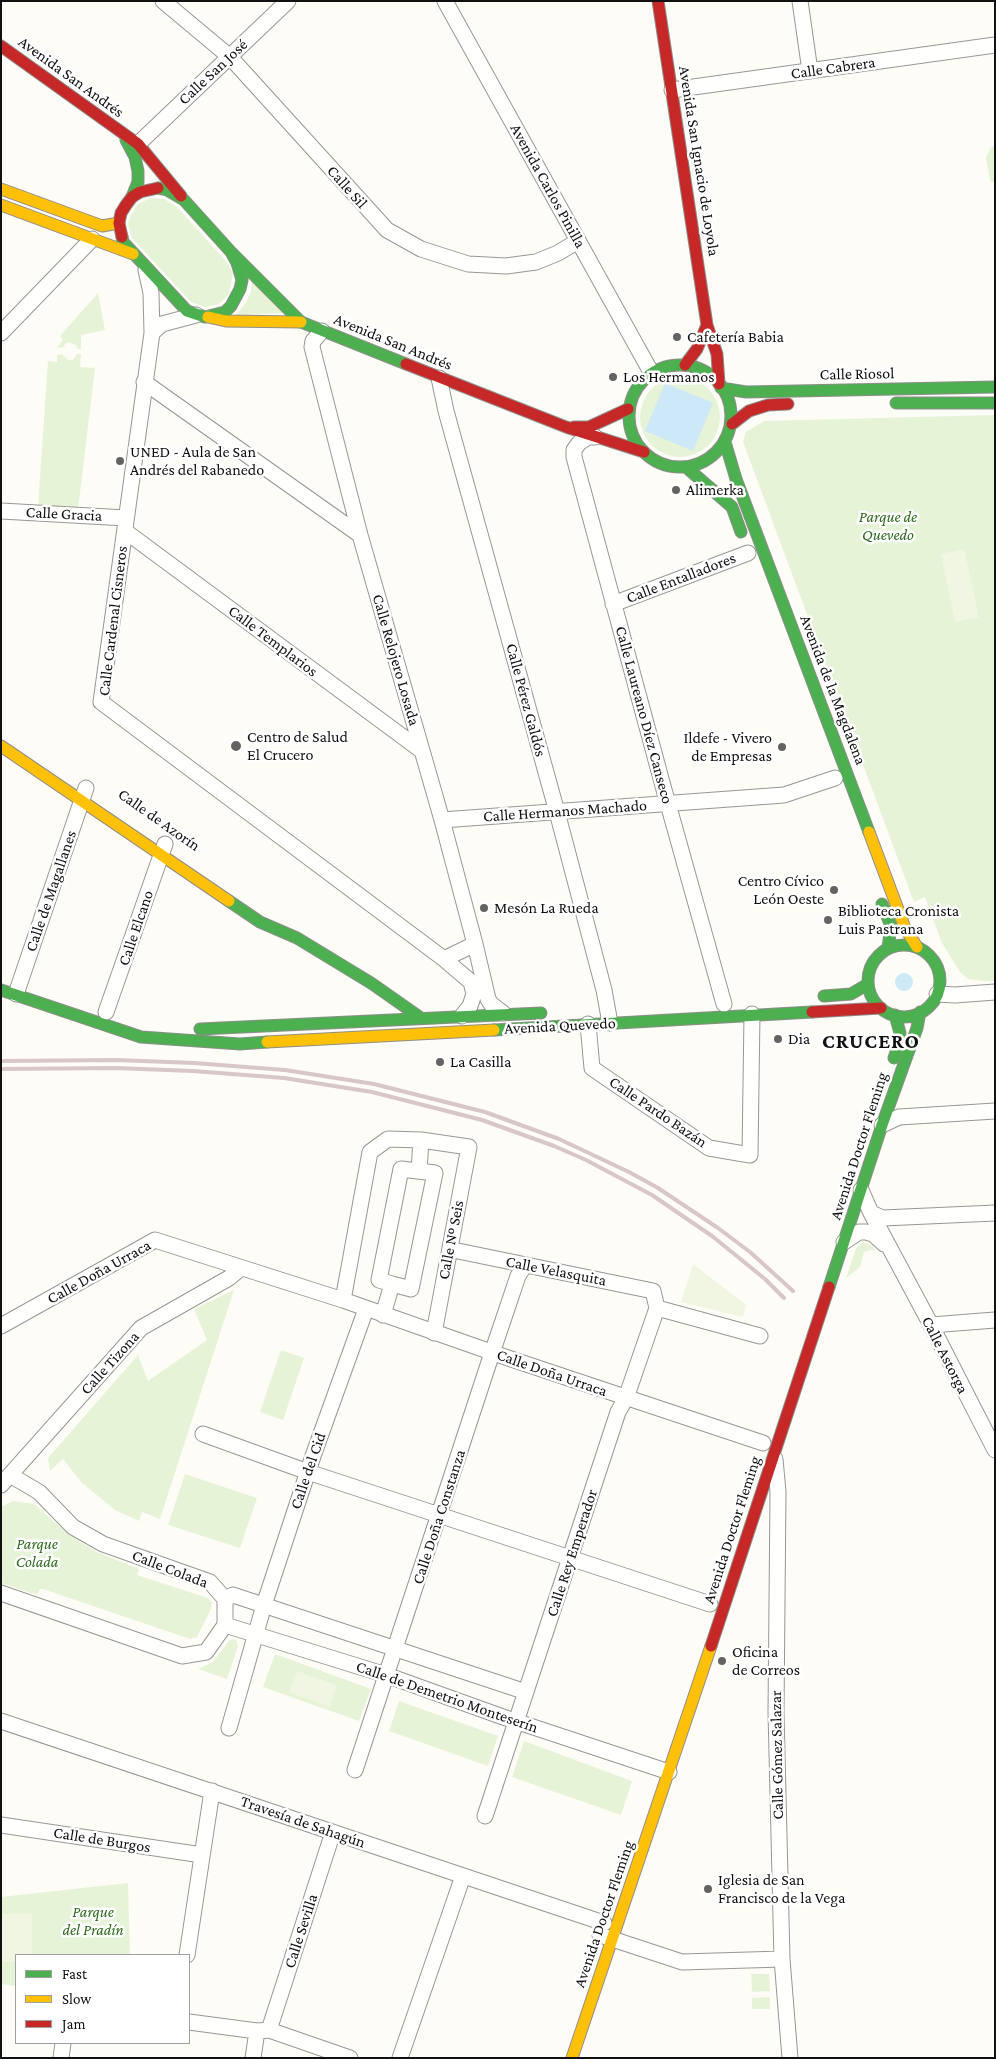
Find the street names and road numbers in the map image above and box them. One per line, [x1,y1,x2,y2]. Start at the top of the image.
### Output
street label: Avenida San Andrés [14,32,128,122]
street label: Calle San José [174,35,252,109]
street label: Calle Cabrera [789,53,877,83]
street label: Avenida San Ignacio de Loyola [674,64,724,258]
street label: Avenida Carlos Pinilla [506,120,590,252]
street label: Calle Sil [323,162,371,212]
street label: Avenida San Andrés [331,310,455,374]
street label: Calle Riosol [820,364,894,384]
street label: Calle Gracia [25,502,103,526]
street label: Calle Cardenal Cisneros [94,545,132,697]
street label: Calle Entalladores [623,548,739,608]
street label: Calle Relojero Losada [368,592,424,728]
street label: Calle Templarios [224,601,322,681]
street label: Avenida de la Magdalena [796,612,870,768]
street label: Calle Laureano Díez Canseco [611,624,677,806]
street label: Calle Pérez Galdós [502,641,550,759]
street label: Calle de Azorín [114,785,204,855]
street label: Calle Hermanos Machado [482,796,648,826]
street label: Calle de Magallanes [21,828,81,954]
street label: Calle Elcano [114,888,158,968]
street label: Avenida Quevedo [504,1013,616,1039]
street label: Avenida Doctor Fleming [826,1070,892,1222]
street label: Calle Pardo Bazán [605,1072,711,1152]
street label: Calle Nº Seis [434,1199,468,1281]
street label: Calle Doña Urraca [44,1236,154,1308]
street label: Calle Velasquita [504,1252,608,1290]
street label: Calle Astorga [917,1313,973,1397]
street label: Calle Tizona [76,1327,144,1399]
street label: Calle Doña Urraca [494,1345,610,1401]
street label: Calle del Cid [286,1430,330,1512]
street label: Calle Doña Constanza [408,1447,470,1587]
street label: Avenida Doctor Fleming [699,1454,765,1606]
street label: Calle Rey Emperador [542,1487,602,1619]
street label: Calle Colada [129,1546,211,1592]
street label: Calle de Demetrio Monteserín [354,1657,540,1737]
street label: Calle Gómez Salazar [766,1690,788,1820]
street label: Travesía de Sahagún [238,1792,368,1852]
street label: Calle de Burgos [52,1823,152,1857]
street label: Avenida Doctor Fleming [570,1838,638,1990]
street label: Calle Sevilla [280,1891,322,1971]

